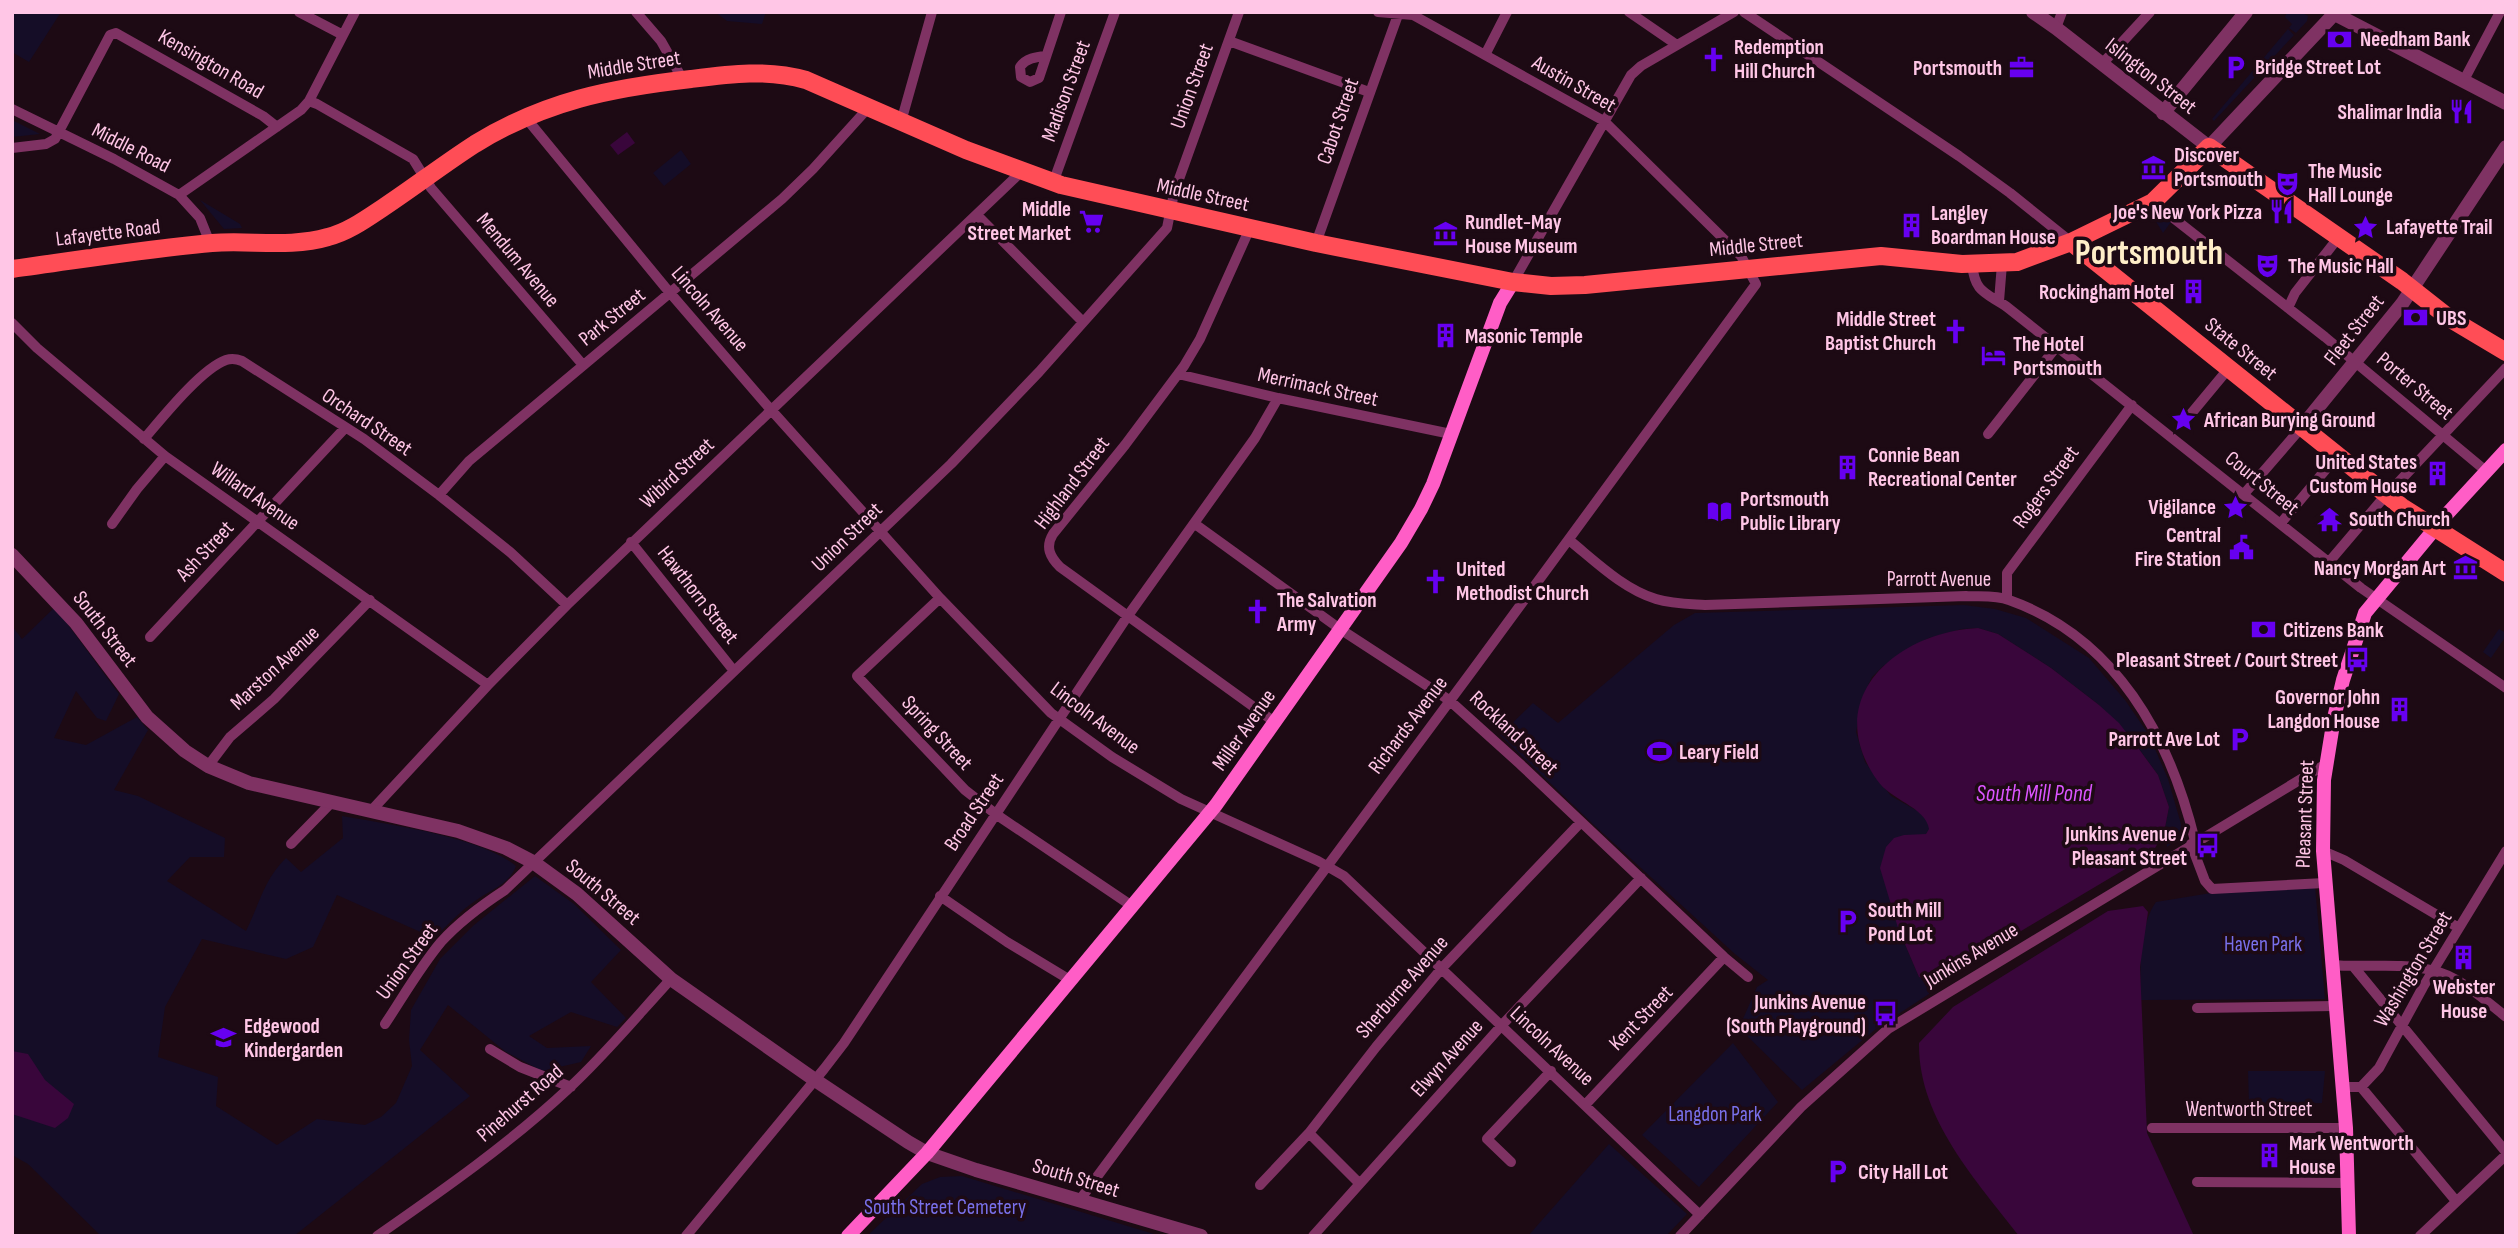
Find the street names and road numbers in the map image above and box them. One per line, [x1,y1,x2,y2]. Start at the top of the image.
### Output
street label: Kensington Road [154,24,268,104]
street label: Islington Street [2100,33,2202,119]
street label: Madison Street [1036,37,1096,145]
street label: Union Street [1165,40,1219,132]
street label: Middle Street [586,45,682,85]
street label: Austin Street [1527,50,1620,118]
street label: Cabot Street [1312,75,1364,167]
street label: Middle Road [88,118,174,178]
street label: Middle Street [1154,173,1252,217]
street label: Mendum Avenue [471,208,565,312]
street label: Lafayette Road [54,214,162,252]
street label: Middle Street [1708,228,1804,262]
street label: Lincoln Avenue [666,261,754,357]
street label: Park Street [574,283,650,351]
street label: Fleet Street [2319,290,2389,370]
street label: State Street [2200,312,2282,386]
street label: Porter Street [2372,347,2458,425]
street label: Merrimack Street [1255,362,1381,412]
street label: Orchard Street [317,383,417,461]
street label: Wibird Street [635,432,719,514]
street label: Highland Street [1029,432,1115,534]
street label: Rogers Street [2008,441,2084,533]
street label: Court Street [2220,446,2304,520]
street label: Willard Avenue [206,456,304,536]
street label: Union Street [806,497,888,577]
street label: Ash Street [170,516,239,587]
street label: Hawthorn Street [652,541,744,649]
street label: Parrott Avenue [1887,567,1991,592]
street label: South Street [68,586,142,672]
street label: Marston Avenue [225,621,325,715]
street label: Richards Avenue [1363,671,1453,779]
street label: Lincoln Avenue [1045,676,1145,760]
street label: Miller Avenue [1207,685,1281,775]
street label: Rockland Street [1465,686,1563,780]
street label: Spring Street [896,691,978,775]
street label: Pleasant Street [2291,760,2319,868]
street label: Broad Street [939,768,1009,856]
street label: South Street [561,854,645,930]
street label: Washington Street [2369,907,2457,1031]
street label: Junkins Avenue [1919,917,2023,993]
street label: Union Street [371,918,443,1004]
street label: Sherburne Avenue [1351,930,1453,1044]
street label: Kent Street [1604,980,1678,1056]
street label: Lincoln Avenue [1505,1001,1599,1091]
street label: Elwyn Avenue [1406,1014,1488,1102]
street label: Pinehurst Road [472,1059,568,1147]
street label: Wentworth Street [2185,1097,2313,1122]
street label: South Street [1030,1153,1122,1203]

